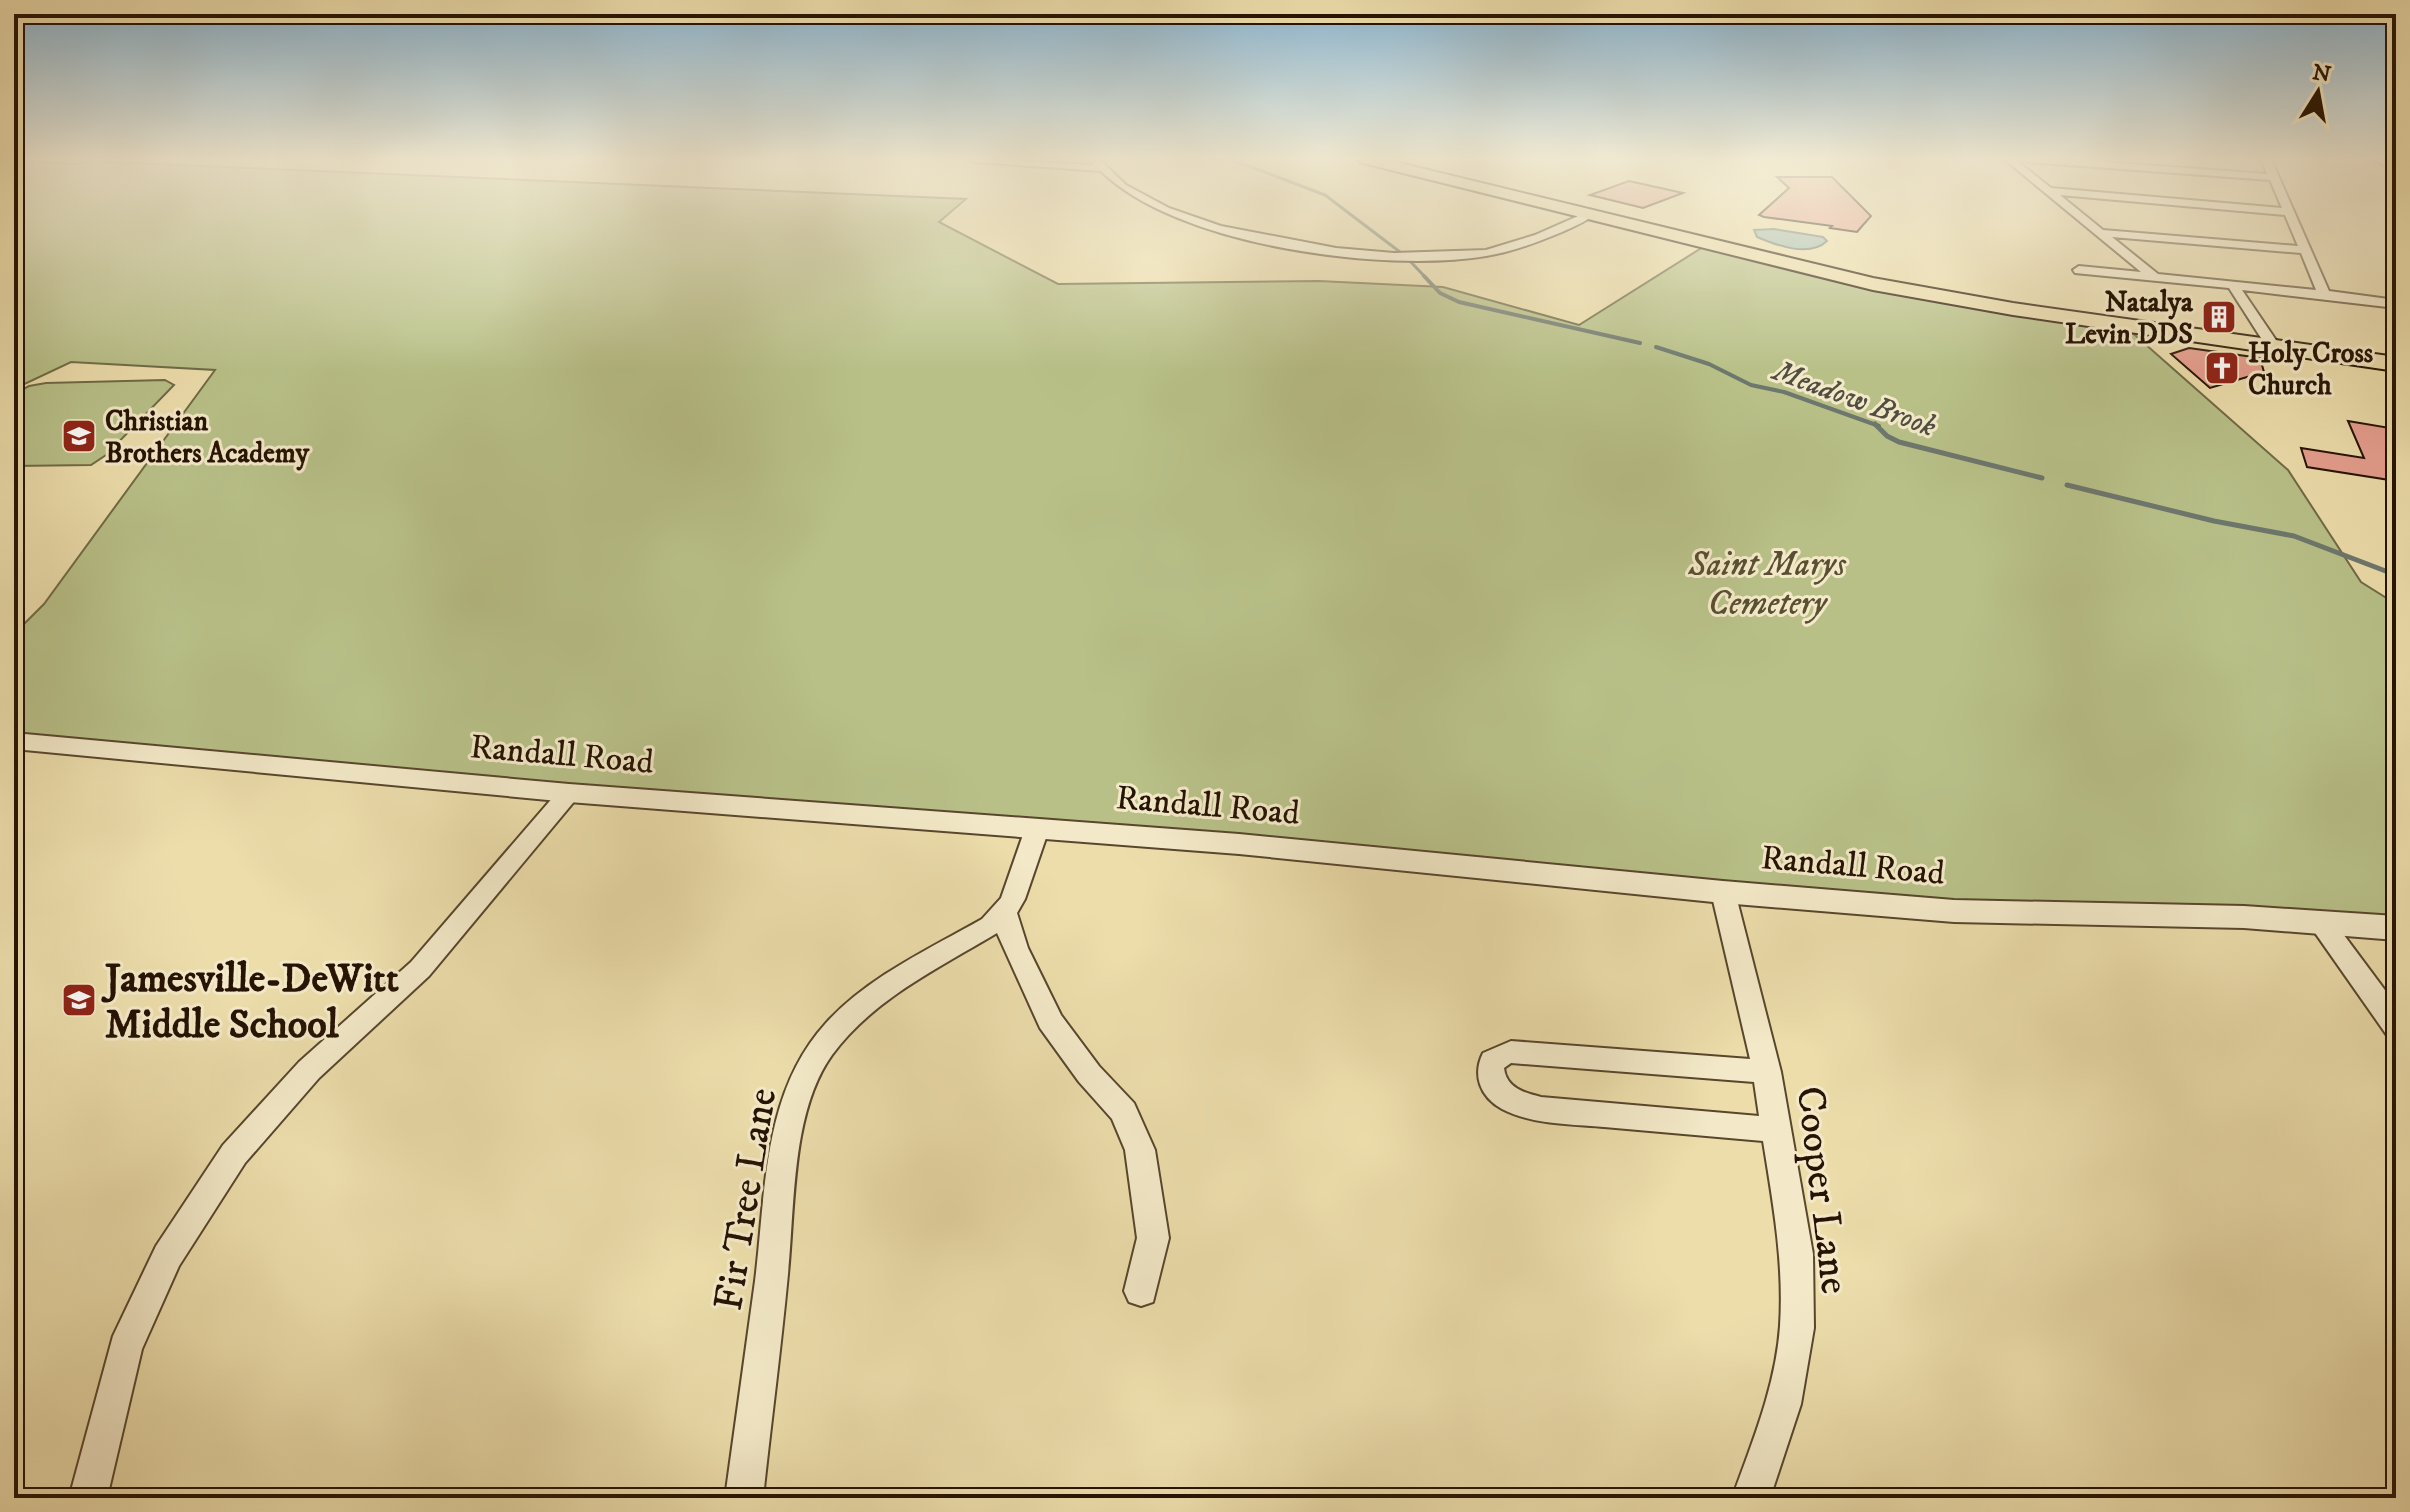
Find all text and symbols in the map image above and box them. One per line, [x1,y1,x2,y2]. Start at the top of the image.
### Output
north arrow [2278,52,2358,132]
text: N [2310,59,2333,89]
place label: Natalya Levin DDS [2065,285,2194,352]
building icon: Natalya Levin DDS [2200,298,2238,336]
place label: Holy Cross Church [2248,336,2374,403]
church icon: Holy Cross Church [2203,349,2241,387]
water label: Meadow Brook [1766,352,1941,446]
place label: Christian Brothers Academy [105,404,310,471]
school or university icon: Christian Brothers Academy [60,417,98,455]
park label: Saint Marys Cemetery [1687,544,1846,625]
street label: Randall Road [468,726,655,784]
street label: Randall Road [1114,777,1301,835]
street label: Randall Road [1759,837,1946,895]
place label: Jamesville-DeWitt Middle School [101,955,399,1051]
school or university icon: Jamesville-DeWitt Middle School [60,981,98,1019]
street label: Cooper Lane [1783,1084,1859,1297]
street label: Fir Tree Lane [705,1085,789,1314]

